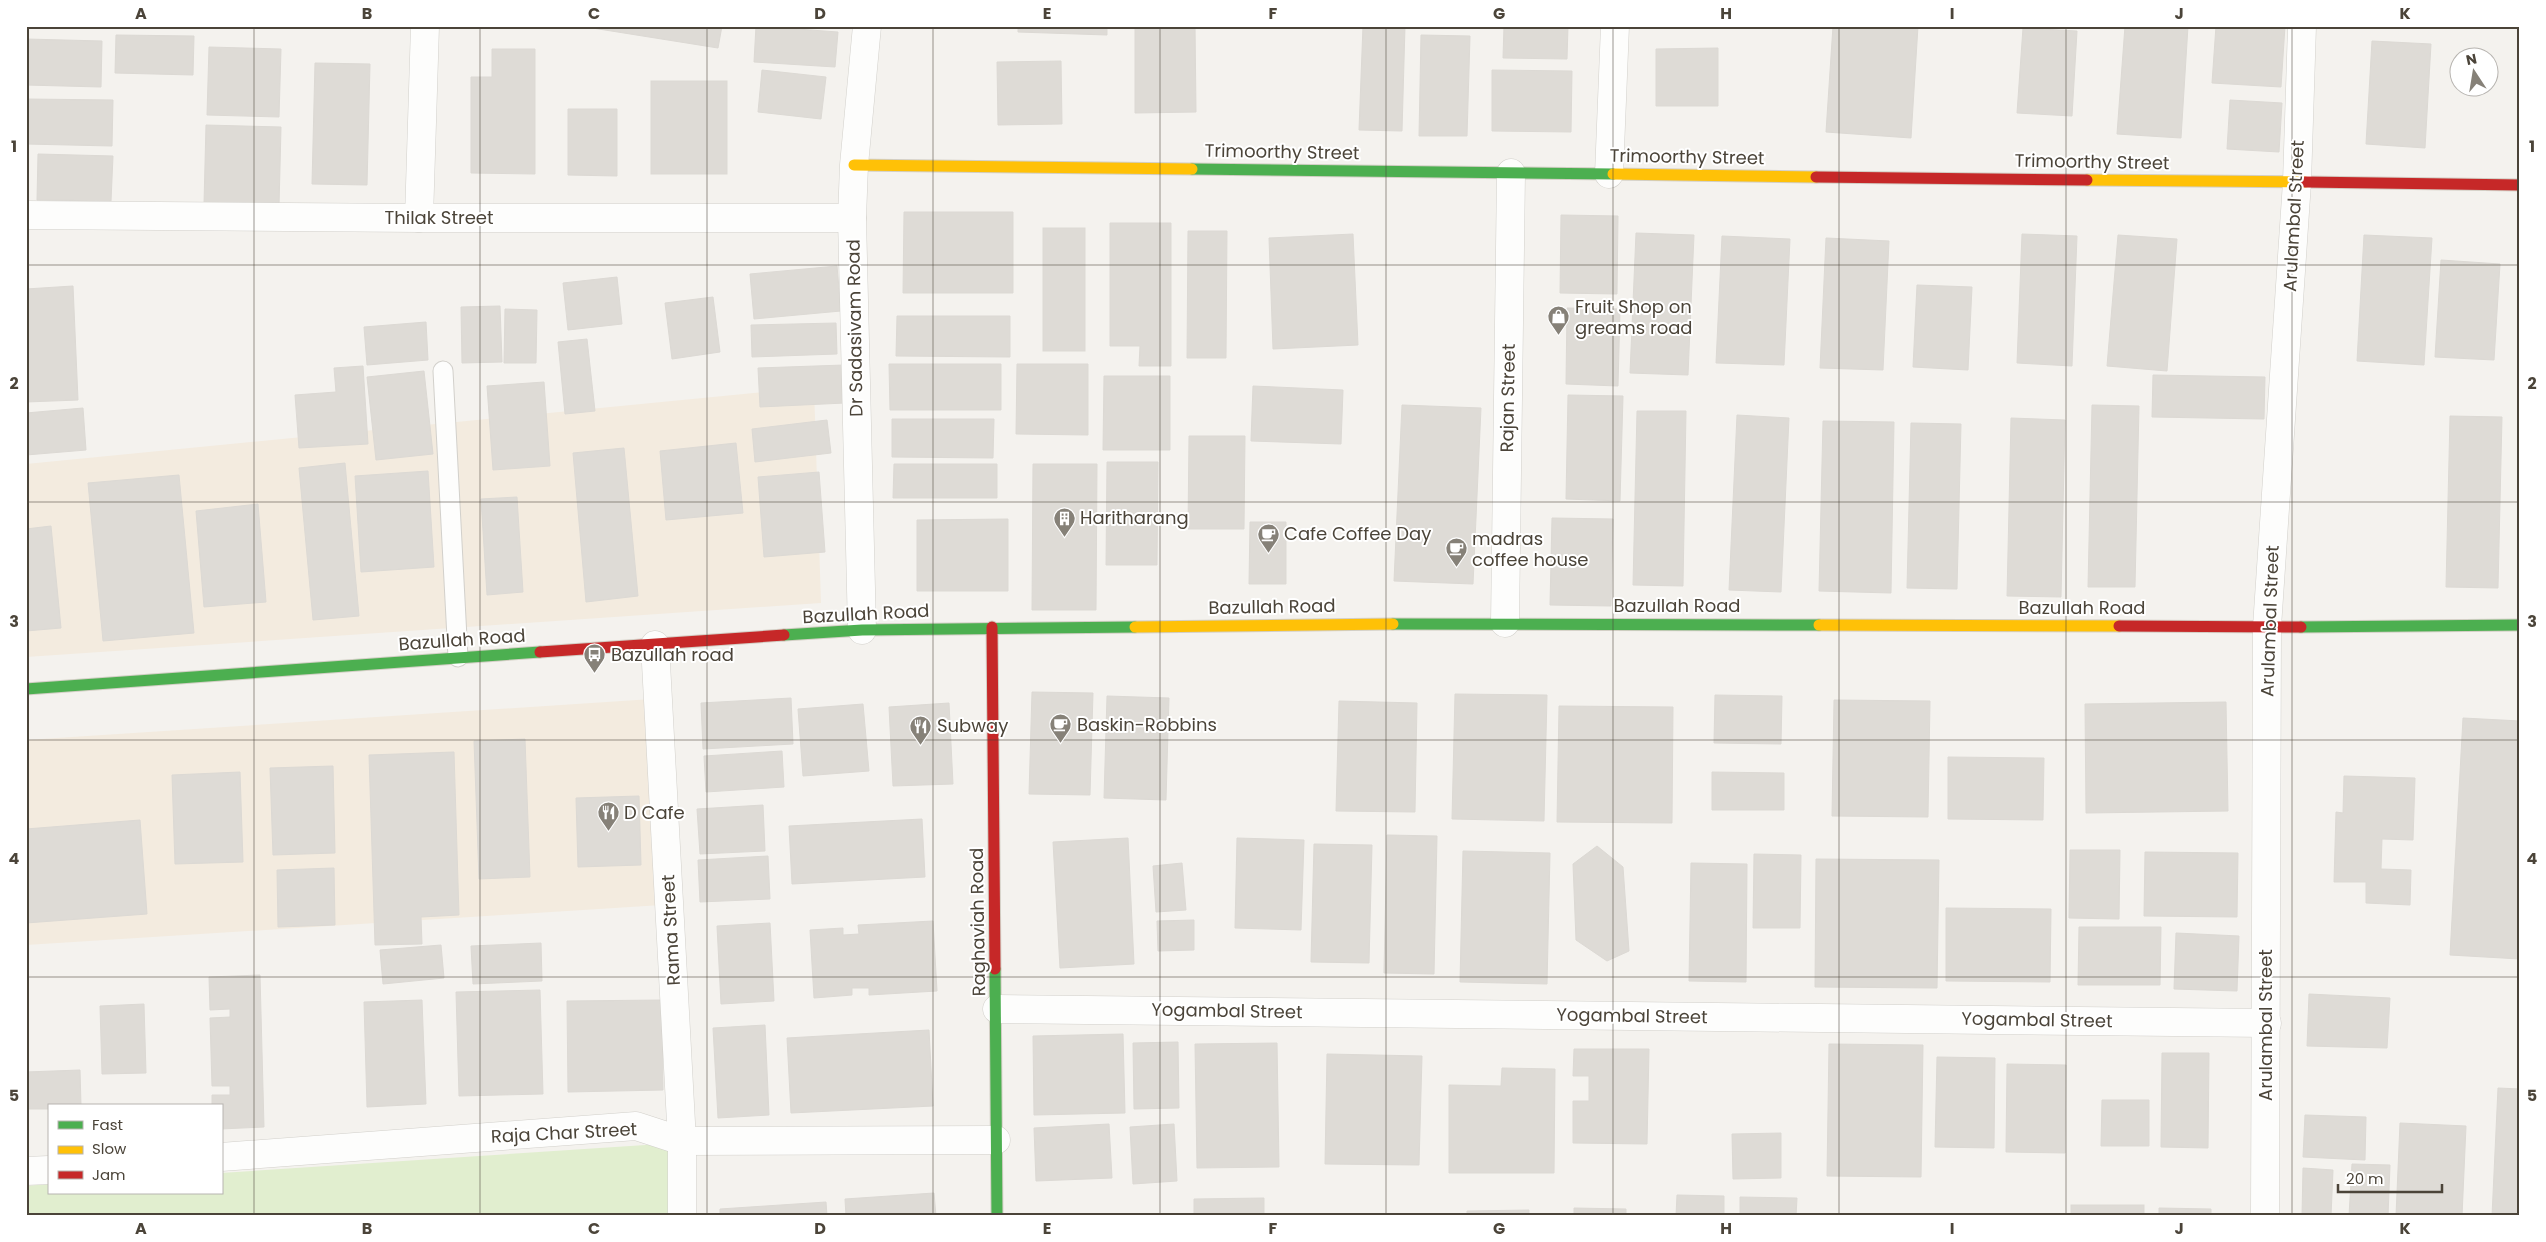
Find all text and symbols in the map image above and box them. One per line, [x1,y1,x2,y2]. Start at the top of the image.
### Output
text: A [135,2,147,25]
text: B [362,2,372,25]
text: C [588,2,600,25]
text: D [814,2,826,25]
text: E [1043,2,1051,25]
text: F [1269,2,1278,25]
text: G [1493,2,1505,25]
text: H [1720,2,1732,25]
text: I [1950,2,1954,25]
text: J [2174,2,2184,25]
text: K [2399,2,2411,25]
north arrow [2448,48,2498,98]
text: N [2464,48,2479,70]
text: 1 [11,135,17,158]
text: 1 [2529,135,2535,158]
street label: Trimoorthy Street [1204,138,1360,165]
street label: Arulambal Street [2277,140,2310,292]
street label: Trimoorthy Street [1609,143,1765,170]
street label: Trimoorthy Street [2014,148,2170,175]
street label: Thilak Street [384,205,494,230]
street label: Dr Sadasivam Road [840,239,869,417]
place label: Fruit Shop on greams road [1575,294,1693,340]
shop icon: Fruit Shop on greams road [1547,305,1571,336]
street label: Rajan Street [1494,343,1521,453]
text: 2 [9,372,19,395]
text: 2 [2527,372,2537,395]
place label: Haritharang [1080,505,1189,530]
building icon: Haritharang [1052,506,1076,537]
place label: Cafe Coffee Day [1284,521,1431,546]
cafe icon: Cafe Coffee Day [1256,522,1280,553]
place label: madras coffee house [1472,526,1589,572]
cafe icon: madras coffee house [1444,537,1468,568]
street label: Arulambal Street [2254,545,2285,697]
street label: Bazullah Road [1208,593,1336,620]
street label: Bazullah Road [1613,593,1741,618]
street label: Bazullah Road [2018,595,2146,620]
street label: Bazullah Road [802,598,930,629]
text: 3 [9,610,19,633]
text: 3 [2527,610,2537,633]
street label: Bazullah Road [398,623,526,656]
place label: Bazullah road [611,642,734,667]
bus stop icon: Bazullah road [583,643,607,674]
place label: Baskin-Robbins [1077,712,1217,737]
place label: Subway [937,713,1008,738]
cafe icon: Baskin-Robbins [1049,713,1073,744]
restaurant icon: Subway [909,714,933,745]
place label: D Cafe [624,800,685,825]
restaurant icon: D Cafe [596,801,620,832]
text: 4 [9,847,20,870]
street label: Raghaviah Road [964,847,991,997]
text: 4 [2527,847,2538,870]
street label: Rama Street [655,874,686,986]
street label: Arulambal Street [2253,949,2278,1101]
street label: Yogambal Street [1151,997,1303,1024]
street label: Yogambal Street [1556,1002,1708,1029]
street label: Yogambal Street [1961,1006,2113,1033]
text: 5 [9,1084,19,1107]
text: 5 [2527,1084,2537,1107]
legend [48,1104,222,1194]
text: Fast [92,1114,123,1135]
street label: Raja Char Street [490,1116,638,1149]
text: Slow [92,1138,127,1159]
scale bar [2338,1162,2442,1194]
text: Jam [92,1164,126,1185]
text: 20 m [2346,1168,2384,1189]
text: A [135,1217,147,1240]
text: B [362,1217,372,1240]
text: C [588,1217,600,1240]
text: D [814,1217,826,1240]
text: E [1043,1217,1051,1240]
text: F [1269,1217,1278,1240]
text: G [1493,1217,1505,1240]
text: H [1720,1217,1732,1240]
text: I [1950,1217,1954,1240]
text: J [2174,1217,2184,1240]
text: K [2399,1217,2411,1240]

